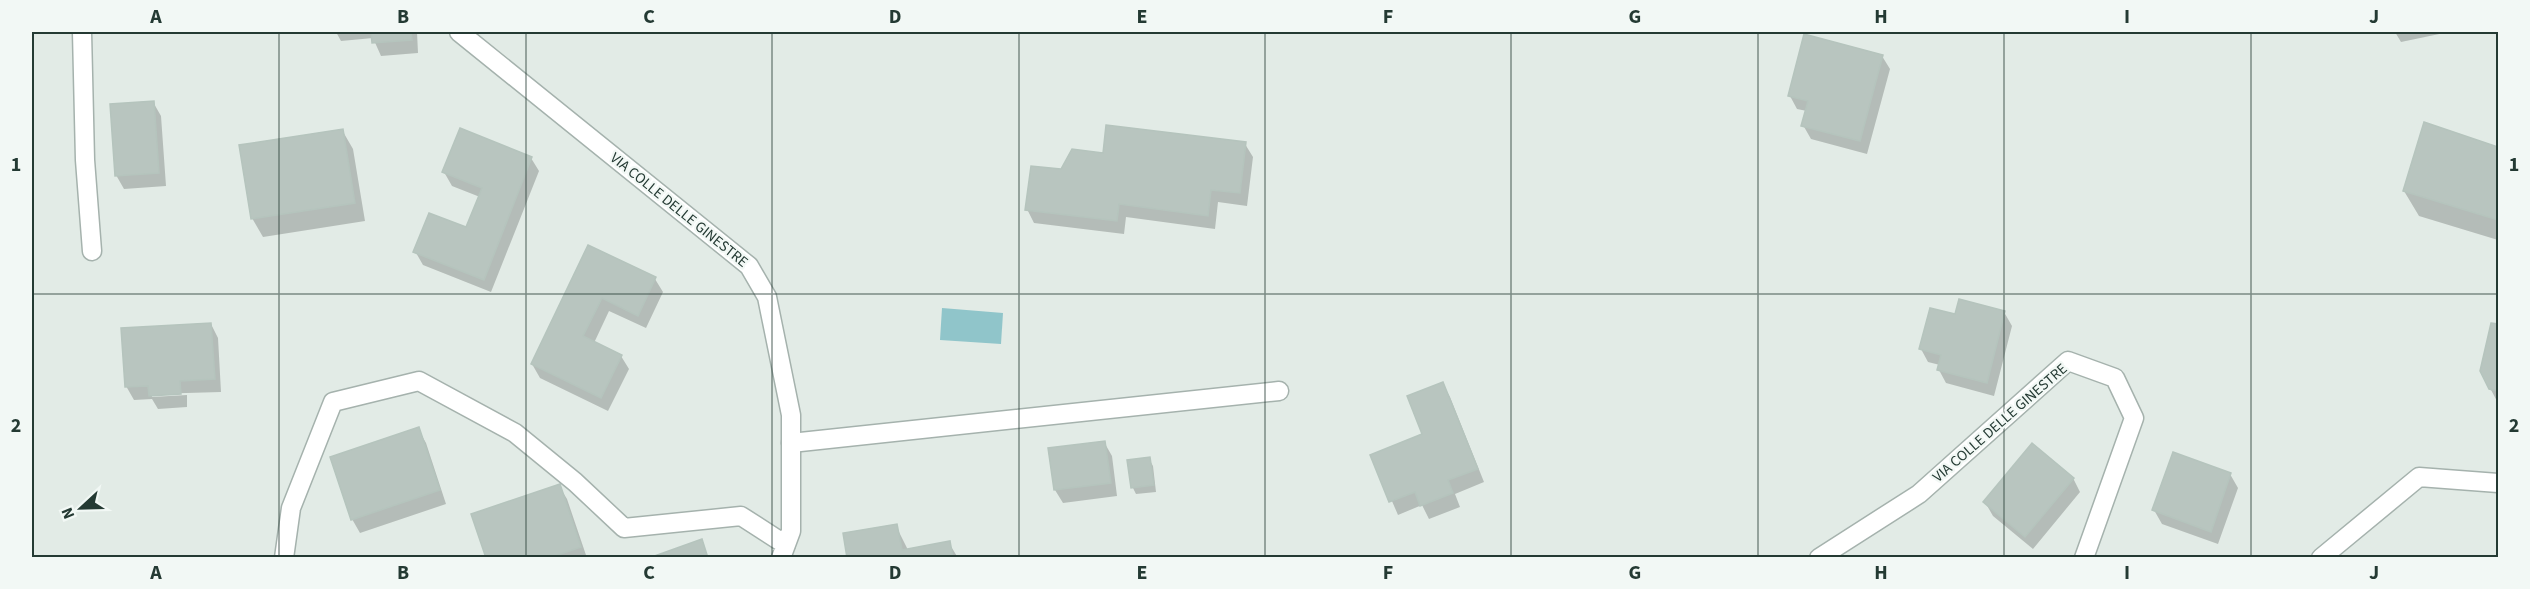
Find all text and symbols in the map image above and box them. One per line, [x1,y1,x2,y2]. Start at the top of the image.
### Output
text: A [149,3,162,31]
text: B [397,3,409,31]
text: C [643,3,655,31]
text: D [889,3,901,31]
text: E [1137,3,1147,31]
text: F [1383,3,1393,31]
text: G [1629,3,1641,31]
text: H [1874,3,1888,31]
text: I [2124,3,2130,31]
text: J [2369,3,2379,31]
street label: VIA COLLE DELLE GINESTRE [606,148,753,272]
text: 1 [11,151,21,179]
text: 1 [2509,151,2519,179]
street label: VIA COLLE DELLE GINESTRE [1928,359,2072,487]
text: 2 [11,412,21,440]
text: 2 [2509,412,2519,440]
north arrow [51,478,111,538]
text: N [56,504,80,522]
text: A [149,559,162,587]
text: B [397,559,409,587]
text: C [643,559,655,587]
text: D [889,559,901,587]
text: E [1137,559,1147,587]
text: F [1383,559,1393,587]
text: G [1629,559,1641,587]
text: H [1874,559,1888,587]
text: I [2124,559,2130,587]
text: J [2369,559,2379,587]

